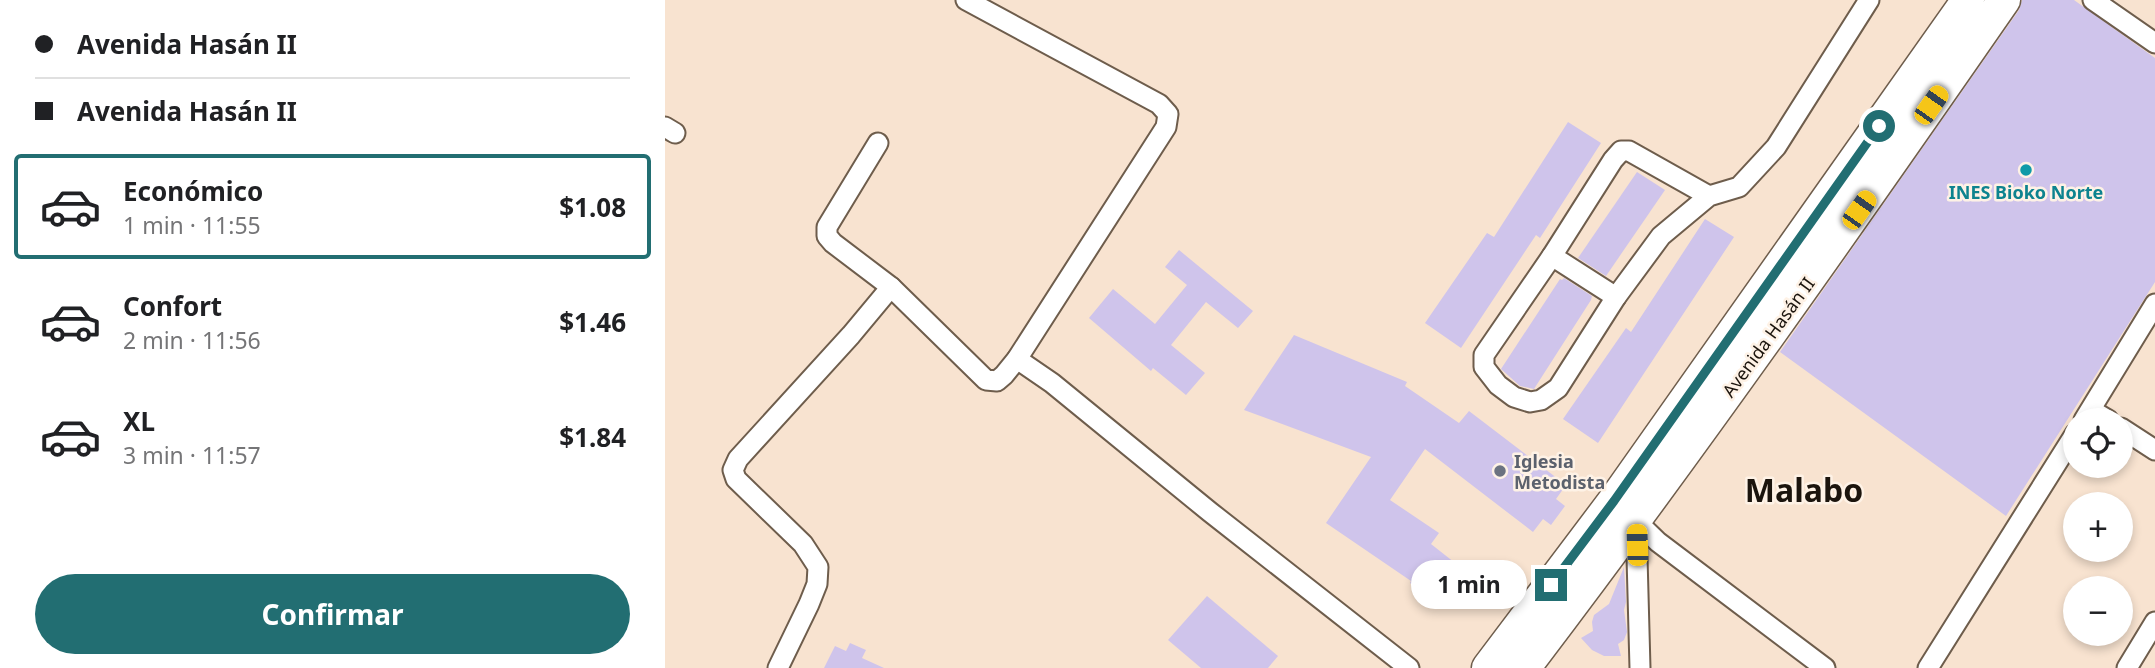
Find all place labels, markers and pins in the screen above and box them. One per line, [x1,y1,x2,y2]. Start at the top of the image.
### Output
marker: INES Bioko Norte [2018,162,2034,178]
place label: INES Bioko Norte [1949,180,2103,204]
place label: Iglesia Metodista [1514,449,1605,494]
marker: Iglesia Metodista [1492,463,1508,479]

